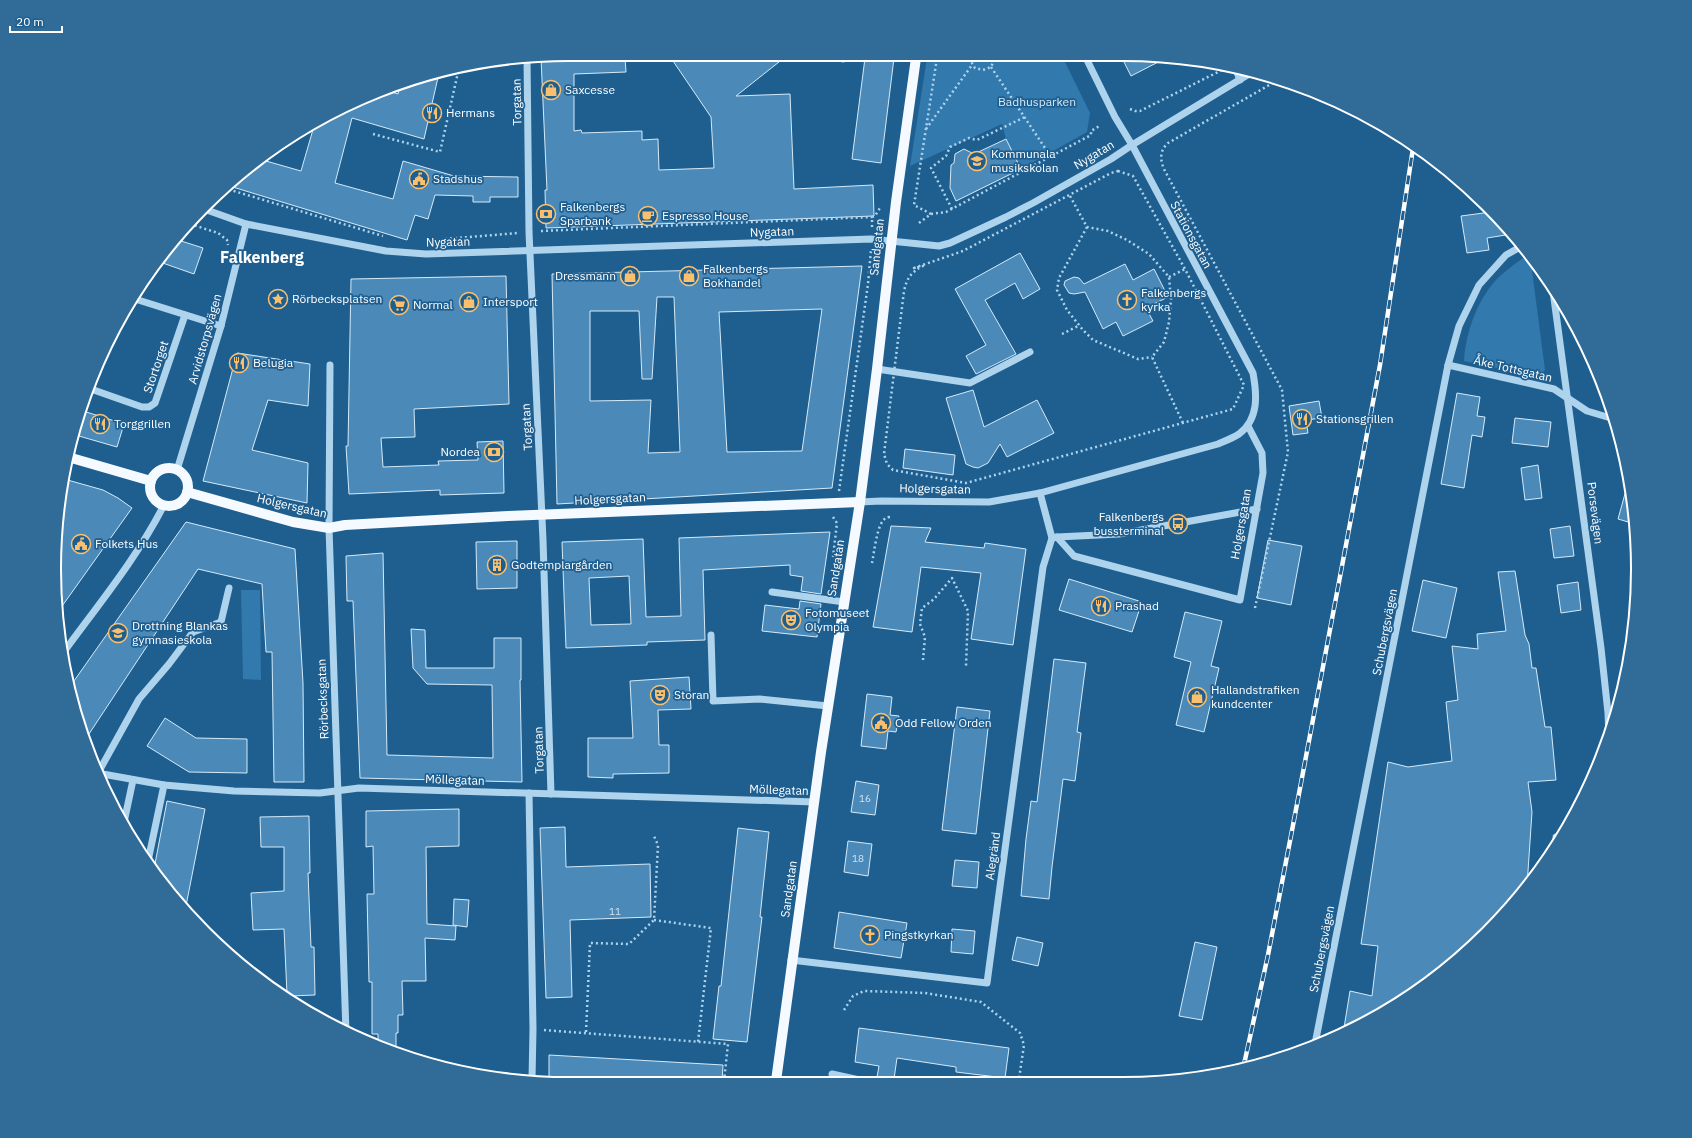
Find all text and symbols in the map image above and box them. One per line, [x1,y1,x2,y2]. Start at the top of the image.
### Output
scale bar [10,8,62,34]
text: 20 m [16,14,44,29]
street label: Torgatan [509,78,524,126]
shop icon: Saxcesse [540,79,562,101]
place label: Saxcesse [565,82,615,97]
park label: Badhusparken [998,94,1076,109]
restaurant icon: Hermans [421,102,443,124]
place label: Hermans [446,105,495,120]
street label: Nygatan [1071,137,1117,172]
place label: Kommunala musikskolan [991,146,1059,175]
school or university icon: Kommunala musikskolan [966,150,988,172]
public building icon: Stadshus [408,168,430,190]
place label: Stadshus [433,171,483,186]
street label: Stationsgatan [1167,198,1215,271]
place label: Falkenbergs Sparbank [560,199,625,228]
bank icon: Falkenbergs Sparbank [535,203,557,225]
cafe icon: Espresso House [637,205,659,227]
place label: Espresso House [662,208,749,223]
street label: Sandgatan [866,218,887,276]
street label: Nygatan [750,223,794,240]
street label: Nygatan [426,234,470,249]
district label: Falkenberg [220,247,304,267]
place label: Falkenbergs Bokhandel [703,261,768,290]
shop icon: Dressmann [619,265,641,287]
shop icon: Falkenbergs Bokhandel [678,265,700,287]
place label: Dressmann [555,268,616,283]
place label: Falkenbergs kyrka [1141,285,1206,314]
place icon: Rörbecksplatsen [267,288,289,310]
church icon: Falkenbergs kyrka [1116,289,1138,311]
place label: Rörbecksplatsen [292,291,382,306]
shop icon: Intersport [458,291,480,313]
street label: Arvidstorpsvägen [184,292,225,386]
supermarket icon: Normal [388,294,410,316]
place label: Intersport [483,294,538,309]
place label: Normal [413,297,453,312]
street label: Stortorget [140,339,171,395]
restaurant icon: Belugia [228,352,250,374]
street label: Åke Tottsgatan [1472,352,1554,385]
place label: Belugia [253,355,294,370]
street label: Torgatan [518,403,535,451]
restaurant icon: Stationsgrillen [1291,408,1313,430]
place label: Stationsgrillen [1316,411,1394,426]
restaurant icon: Torggrillen [89,413,111,435]
place label: Torggrillen [114,416,171,431]
bank icon: Nordea [483,441,505,463]
place label: Nordea [441,444,481,459]
street label: Holgersgatan [899,480,971,497]
street label: Porsevägen [1584,481,1607,545]
street label: Holgersgatan [1227,487,1254,560]
street label: Holgersgatan [574,489,646,508]
street label: Holgersgatan [256,490,329,521]
place label: Falkenbergs bussterminal [1094,509,1164,538]
bus stop icon: Falkenbergs bussterminal [1167,513,1189,535]
public building icon: Folkets Hus [70,533,92,555]
place label: Folkets Hus [95,536,158,551]
street label: Sandgatan [824,538,847,597]
building icon: Godtemplargården [486,554,508,576]
place label: Godtemplargården [511,557,612,572]
street label: Schubergsvägen [1369,587,1400,677]
restaurant icon: Prashad [1090,595,1112,617]
place label: Prashad [1115,598,1159,613]
place label: Fotomuseet Olympia [805,605,870,634]
theatre icon: Fotomuseet Olympia [780,609,802,631]
place label: Drottning Blankas gymnasieskola [132,618,228,647]
school or university icon: Drottning Blankas gymnasieskola [107,622,129,644]
street label: Rörbecksgatan [314,659,331,739]
place label: Hallandstrafiken kundcenter [1211,682,1300,711]
theatre icon: Storan [649,684,671,706]
shop icon: Hallandstrafiken kundcenter [1186,686,1208,708]
place label: Storan [674,687,709,702]
public building icon: Odd Fellow Orden [870,712,892,734]
place label: Odd Fellow Orden [895,715,992,730]
street label: Torgatan [530,726,547,774]
street label: Möllegatan [425,771,485,788]
street label: Möllegatan [749,781,809,798]
house number: 16 [859,792,871,805]
street label: Alegränd [982,831,1003,881]
house number: 18 [852,852,864,865]
street label: Sandgatan [777,860,800,918]
street label: Schubergsvägen [1306,904,1337,994]
house number: 11 [609,905,621,918]
church icon: Pingstkyrkan [859,924,881,946]
place label: Pingstkyrkan [884,927,954,942]

